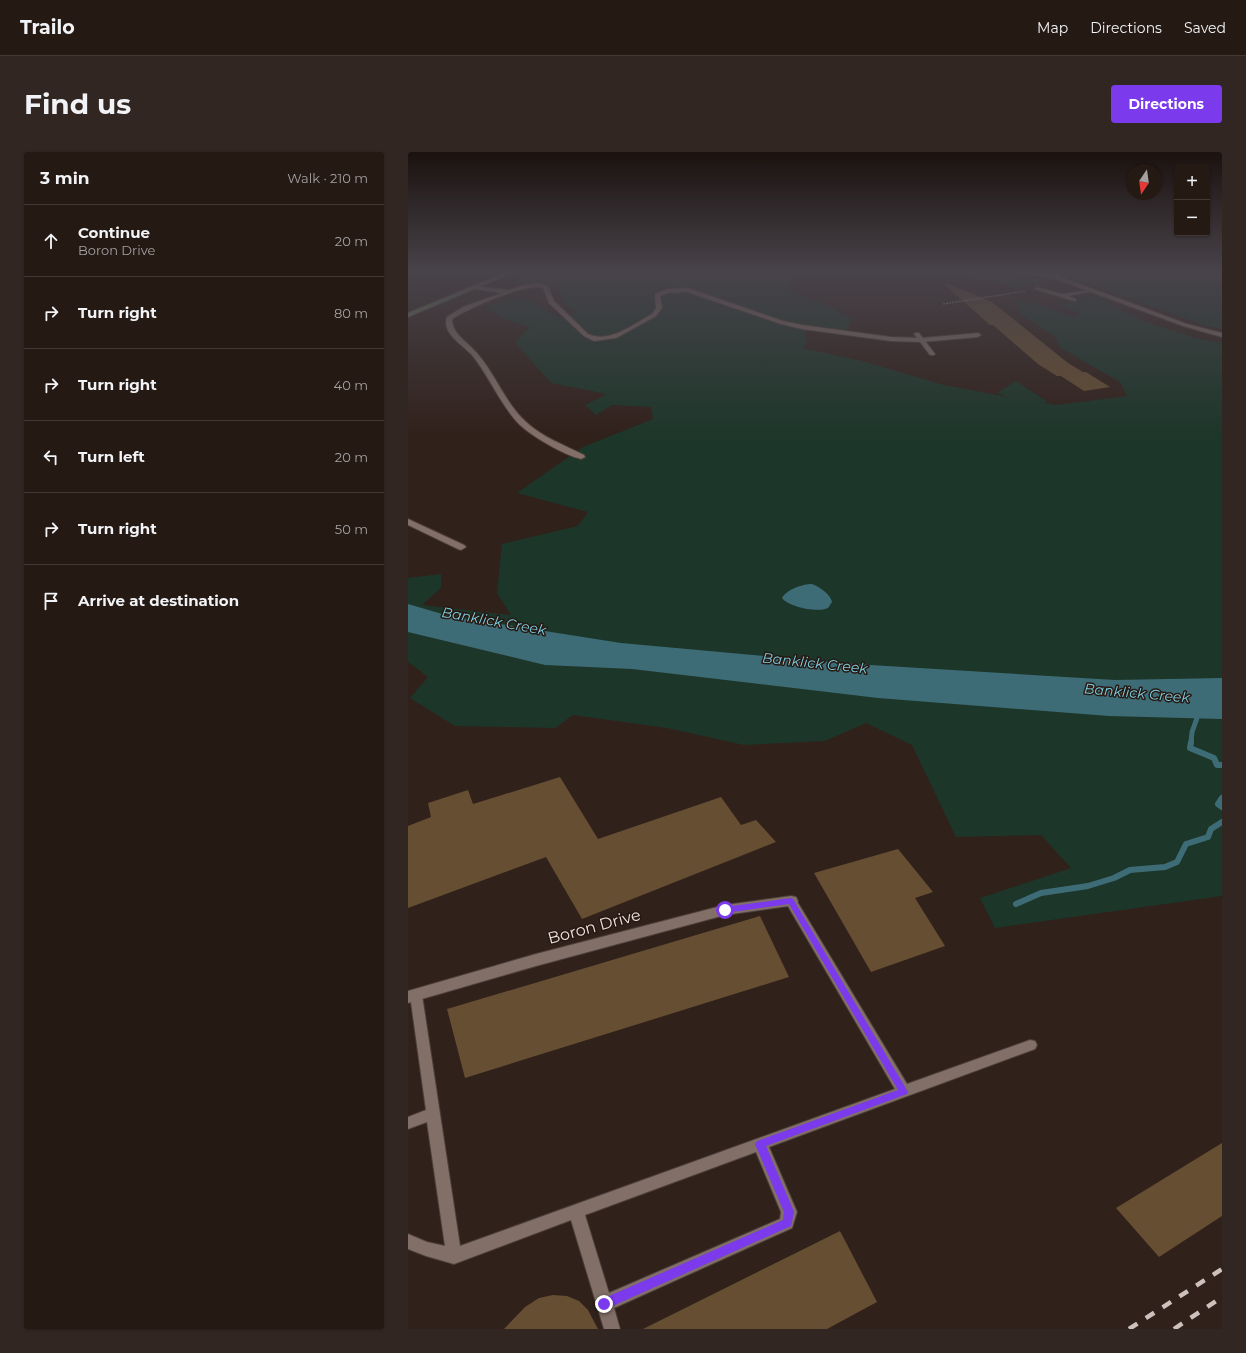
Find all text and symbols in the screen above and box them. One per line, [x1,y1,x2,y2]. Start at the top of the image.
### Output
text: Trailo [20,16,75,39]
text: Map [1037,19,1068,37]
text: Directions [1090,19,1162,37]
text: Saved [1184,19,1226,37]
button: Directions [1111,85,1222,123]
text: Find us [24,87,131,121]
north arrow [1126,164,1162,200]
map controls [1174,164,1210,236]
button: + [1174,164,1210,200]
text: 3 min [40,168,90,188]
text: Walk · 210 m [287,170,368,186]
button: − [1174,200,1210,236]
text: Continue [78,223,150,242]
icon: ahead [40,230,62,252]
text: 20 m [335,233,368,249]
text: Boron Drive [78,242,155,258]
icon: right [40,302,62,324]
text: Turn right [78,303,157,322]
text: 80 m [334,305,368,321]
icon: right [40,374,62,396]
text: Turn right [78,375,157,394]
text: 40 m [334,377,368,393]
icon: left [40,446,62,468]
text: Turn left [78,447,145,466]
text: 20 m [335,449,368,465]
icon: right [40,518,62,540]
text: Turn right [78,519,157,538]
text: 50 m [335,521,368,537]
icon: arrive [40,590,62,612]
text: Arrive at destination [78,591,239,610]
water label: Banklick Creek [440,603,548,639]
water label: Banklick Creek [761,649,869,678]
water label: Banklick Creek [1083,679,1191,707]
route start [716,901,734,919]
street label: Boron Drive [546,905,643,948]
route end [595,1295,613,1313]

